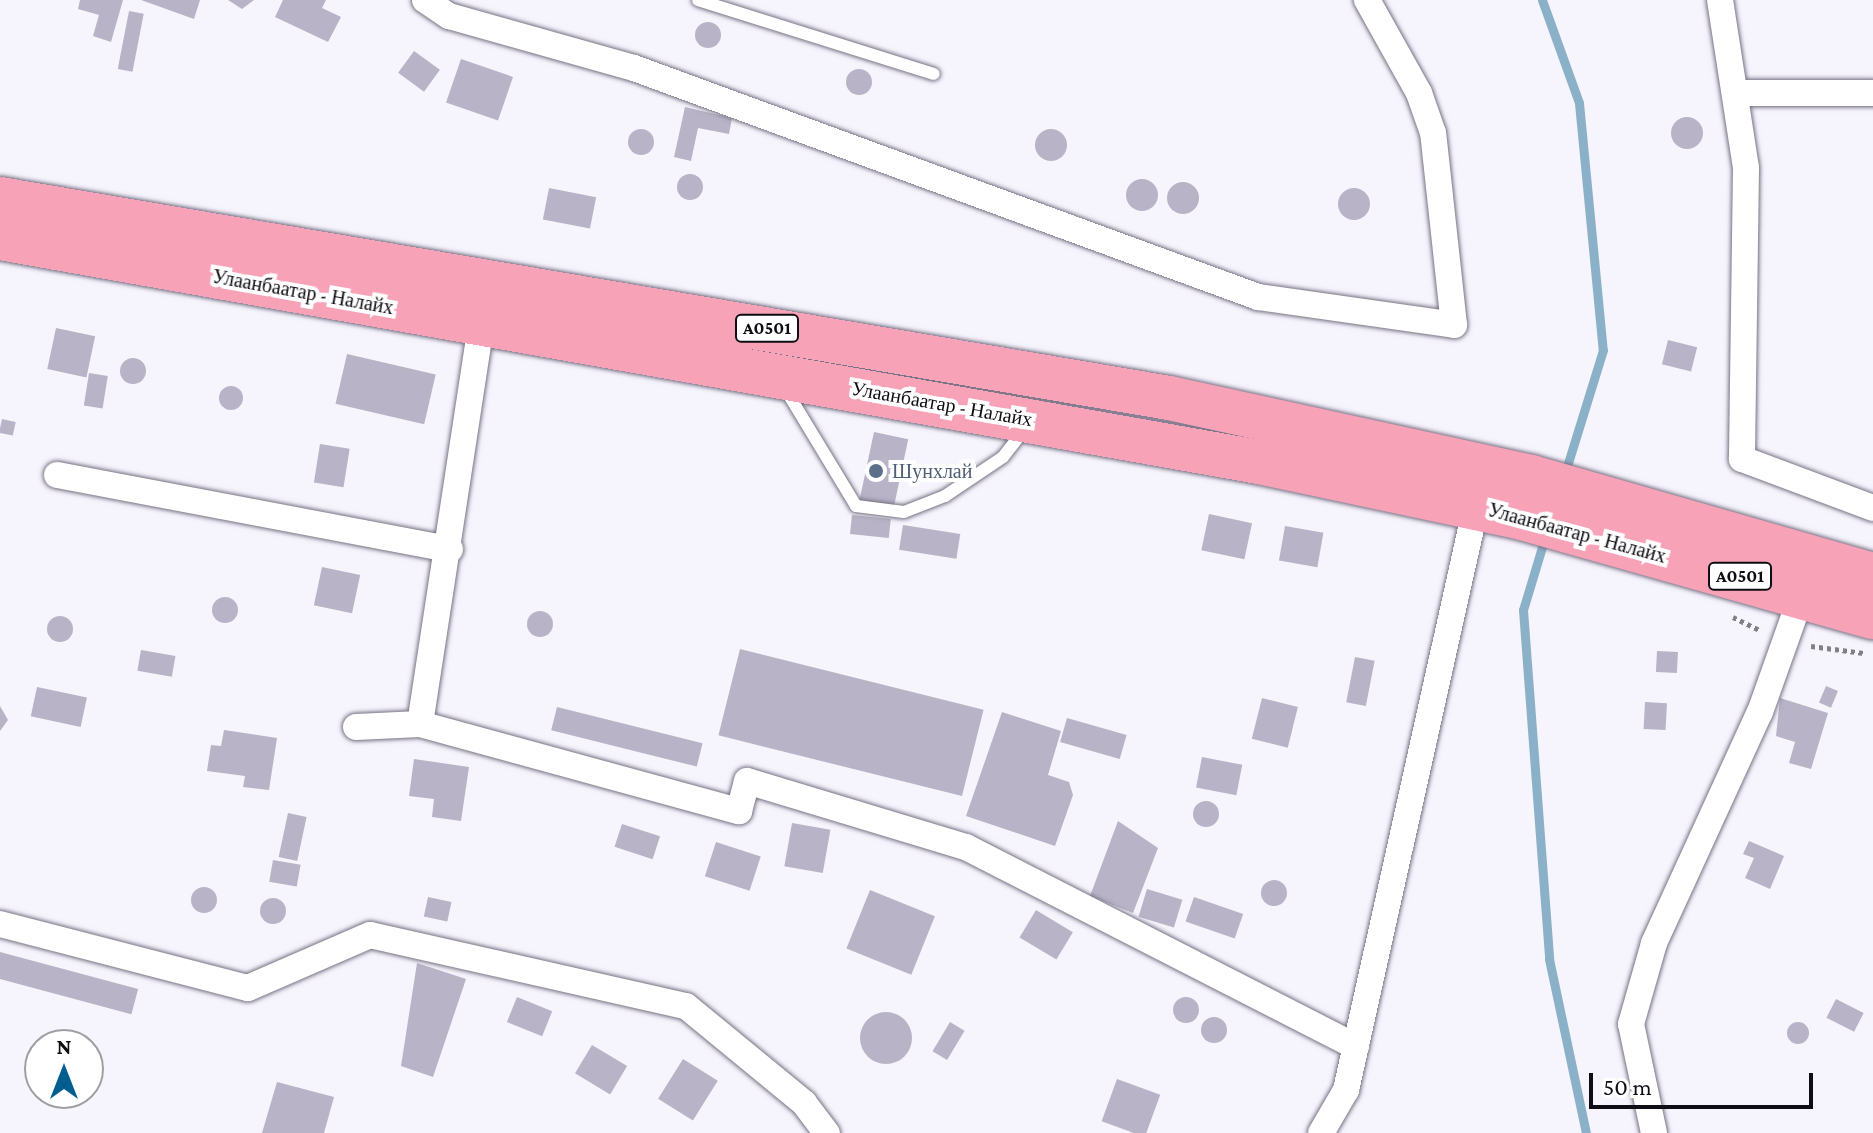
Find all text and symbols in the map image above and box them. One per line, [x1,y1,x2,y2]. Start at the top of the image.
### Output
street label: Улаанбаатар - Налайх [211,264,395,320]
road number: A0501 [735,314,799,342]
street label: Улаанбаатар - Налайх [850,376,1034,432]
place label: Шунхлай [892,459,972,483]
marker: Шунхлай [867,462,885,480]
street label: Улаанбаатар - Налайх [1485,498,1669,568]
road number: A0501 [1708,562,1772,590]
north arrow [24,1029,104,1109]
text: N [57,1034,72,1059]
scale bar [1593,1057,1817,1107]
text: 50 m [1603,1073,1652,1100]

